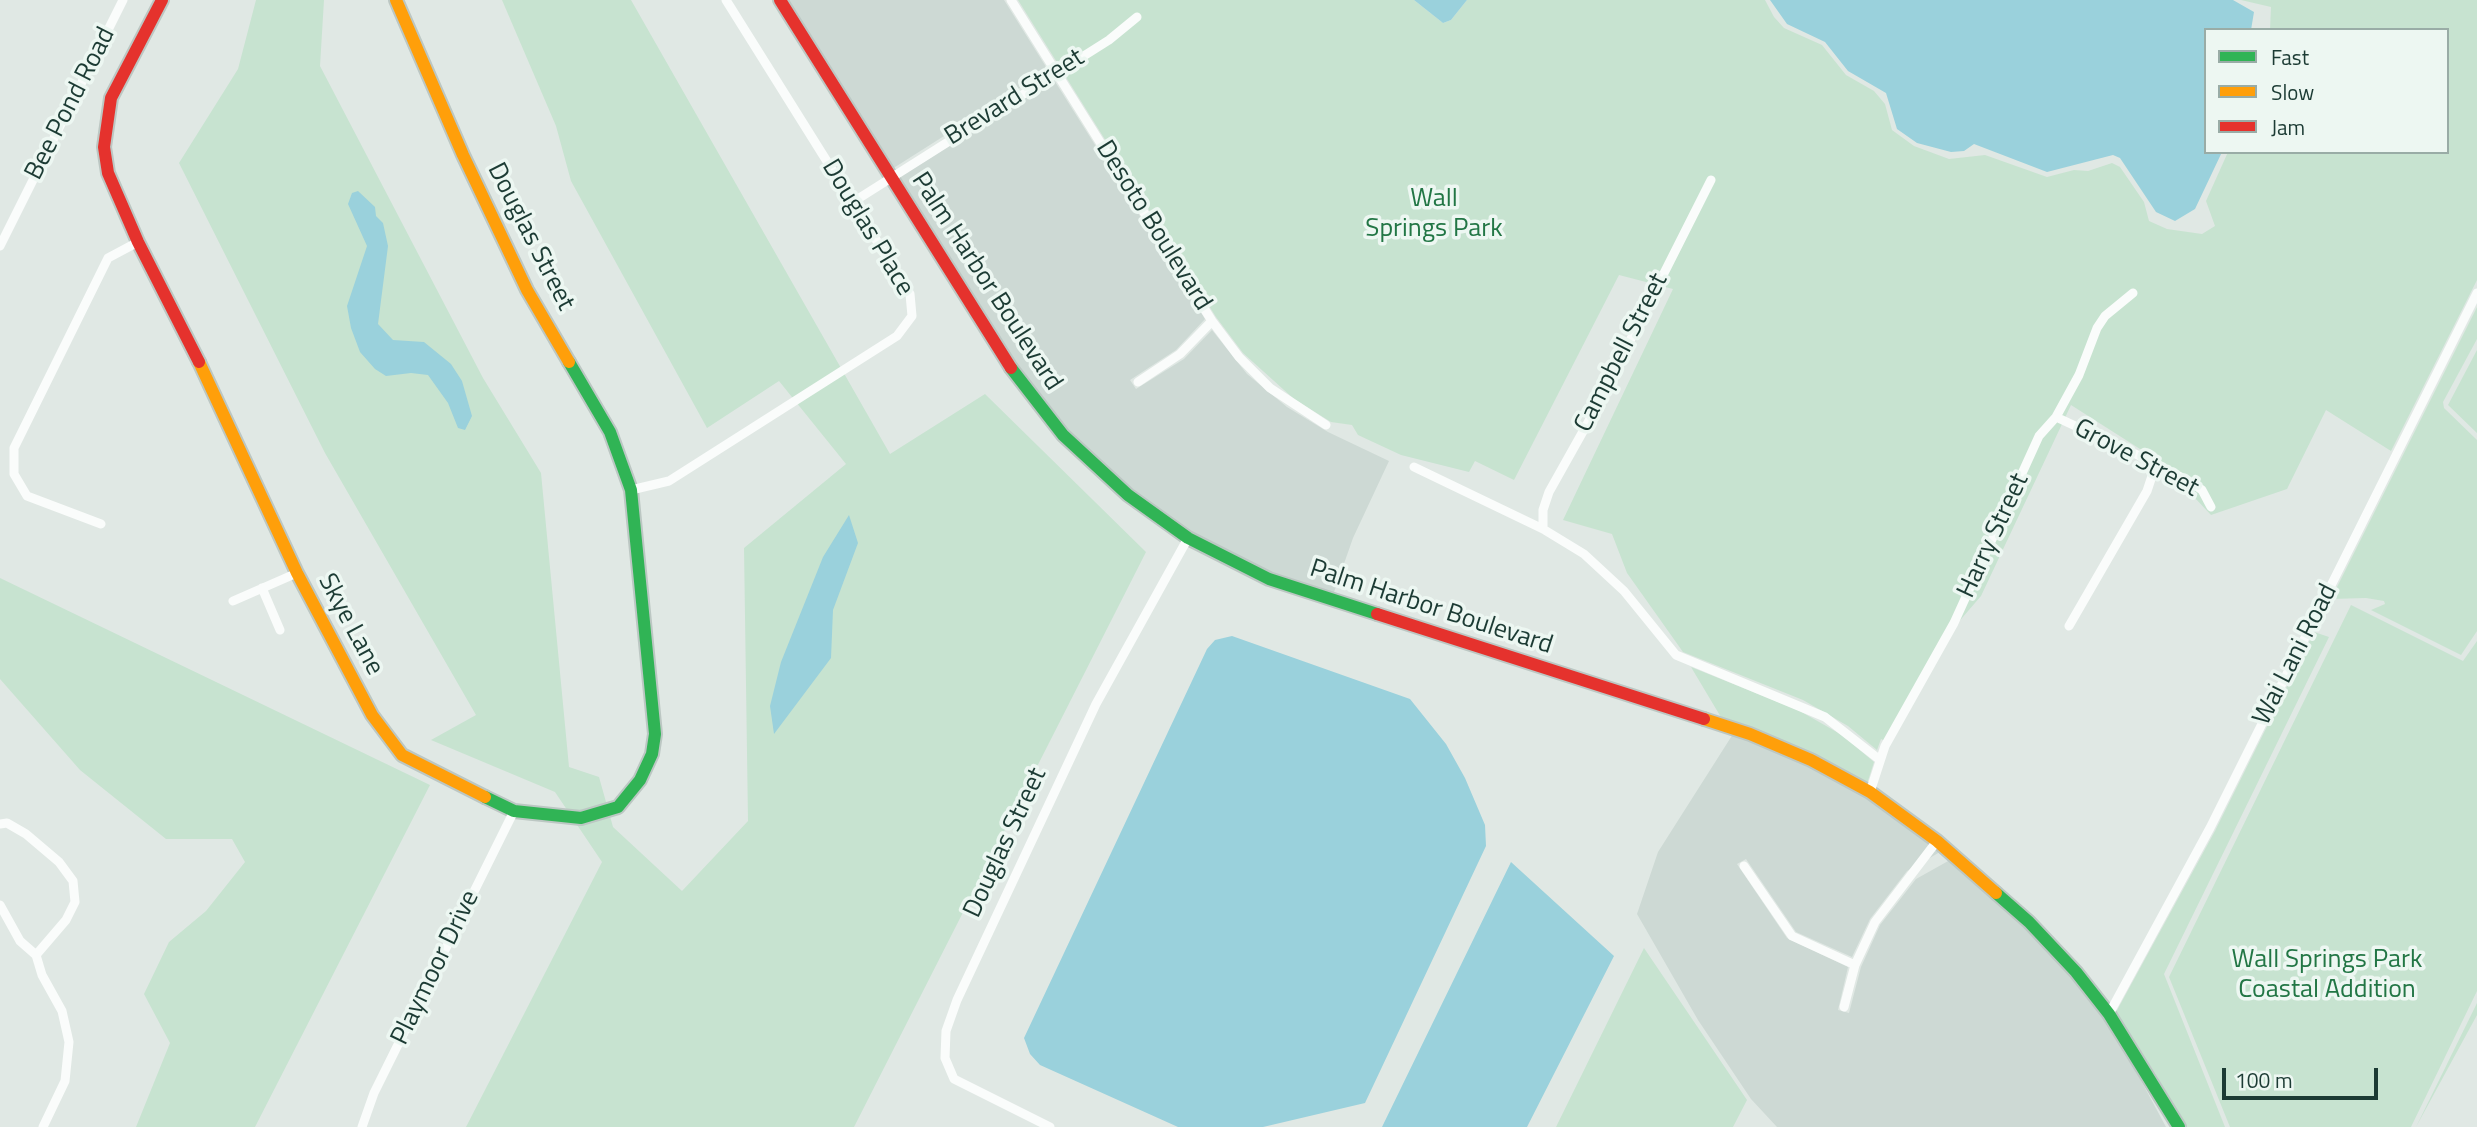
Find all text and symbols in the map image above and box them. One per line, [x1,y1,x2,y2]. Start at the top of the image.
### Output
street label: Bee Pond Road [19,23,123,185]
legend [2204,28,2449,154]
text: Fast [2271,41,2309,73]
street label: Brevard Street [940,43,1090,153]
text: Slow [2271,76,2314,108]
text: Jam [2271,111,2305,143]
street label: Desoto Boulevard [1088,135,1218,317]
street label: Douglas Place [814,154,920,302]
street label: Douglas Street [479,158,581,316]
street label: Palm Harbor Boulevard [904,167,1068,397]
park label: Wall Springs Park [1365,184,1503,246]
street label: Campbell Street [1569,268,1675,438]
street label: Grove Street [2068,413,2204,505]
street label: Harry Street [1952,469,2036,603]
street label: Palm Harbor Boulevard [1306,554,1556,662]
street label: Skye Lane [310,569,390,681]
street label: Wai Lani Road [2247,579,2345,731]
street label: Douglas Street [958,763,1054,923]
street label: Playmoor Drive [385,886,487,1050]
park label: Wall Springs Park Coastal Addition [2232,945,2422,1006]
scale bar [2225,1054,2381,1098]
text: 100 m [2235,1064,2292,1096]

